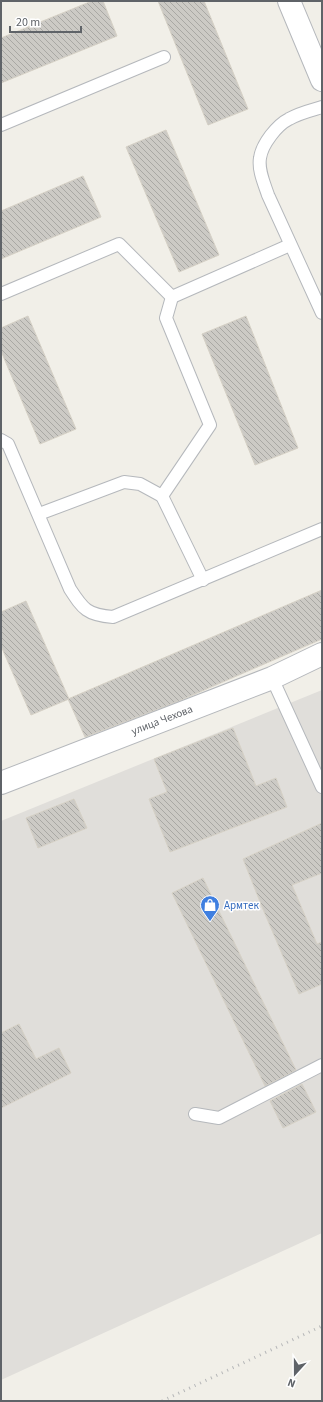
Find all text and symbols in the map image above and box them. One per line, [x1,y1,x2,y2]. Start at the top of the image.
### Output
scale bar [10,8,81,34]
text: 20 m [16,14,40,31]
street label: улица Чехова [129,701,195,739]
shop icon: Армтек [199,894,221,922]
place label: Армтек [224,898,259,913]
north arrow [275,1354,315,1394]
text: N [285,1375,298,1391]

